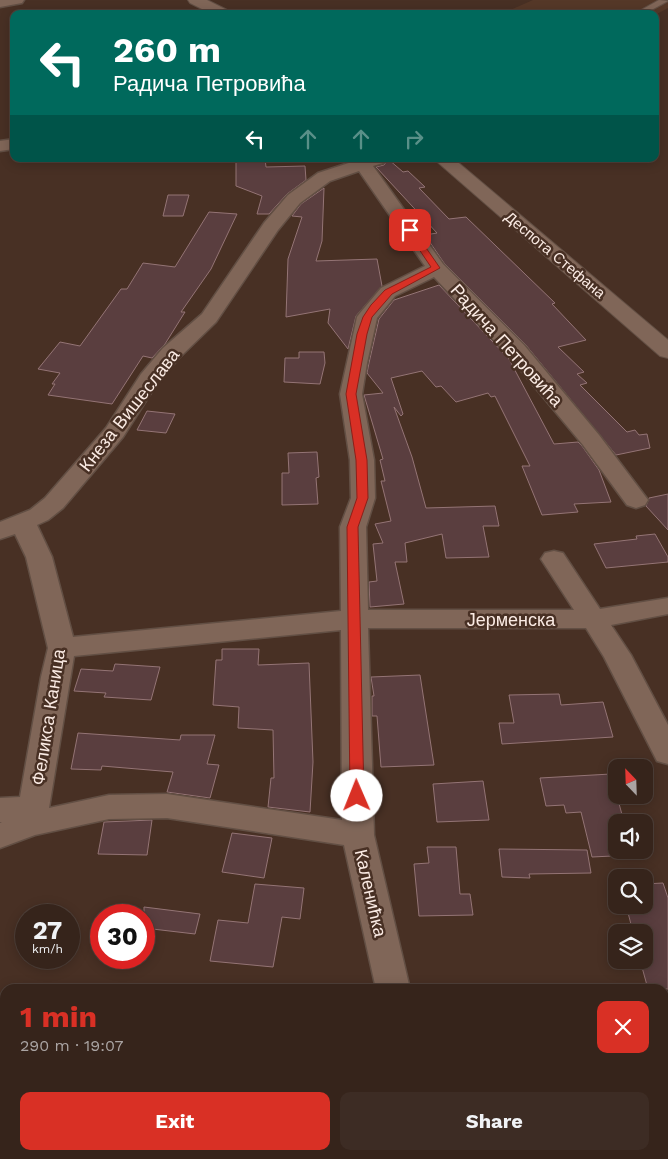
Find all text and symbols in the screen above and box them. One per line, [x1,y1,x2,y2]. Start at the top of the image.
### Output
text: 260 m [113,29,221,71]
icon: left [30,30,95,95]
text: Радича Петровића [113,71,306,96]
icon: left [241,125,269,153]
icon: ahead [294,125,322,153]
icon: ahead [347,125,375,153]
icon: right [400,125,428,153]
street label: Деспота Стефана [501,208,609,303]
pin [389,209,431,251]
icon: arrive [396,216,424,244]
street label: Радича Петровића [446,279,568,411]
street label: Кнеза Вишеслава [75,344,184,476]
street label: Јерменска [467,609,556,630]
street label: Феликса Каница [27,646,69,787]
north arrow [608,759,652,804]
map controls [608,759,653,969]
position arrow [330,769,382,821]
button: sound [608,814,653,859]
street label: Каленићка [351,847,391,940]
button: search [608,869,653,914]
speed limit sign: 30 [90,904,155,969]
text: 27 [33,916,62,945]
button: layers [608,924,653,969]
text: km/h [32,942,63,956]
text: 1 min [20,999,97,1034]
button: close [597,1001,649,1053]
text: 290 m · 19:07 [20,1036,124,1055]
button: Exit [20,1092,330,1150]
button: Share [340,1092,649,1150]

